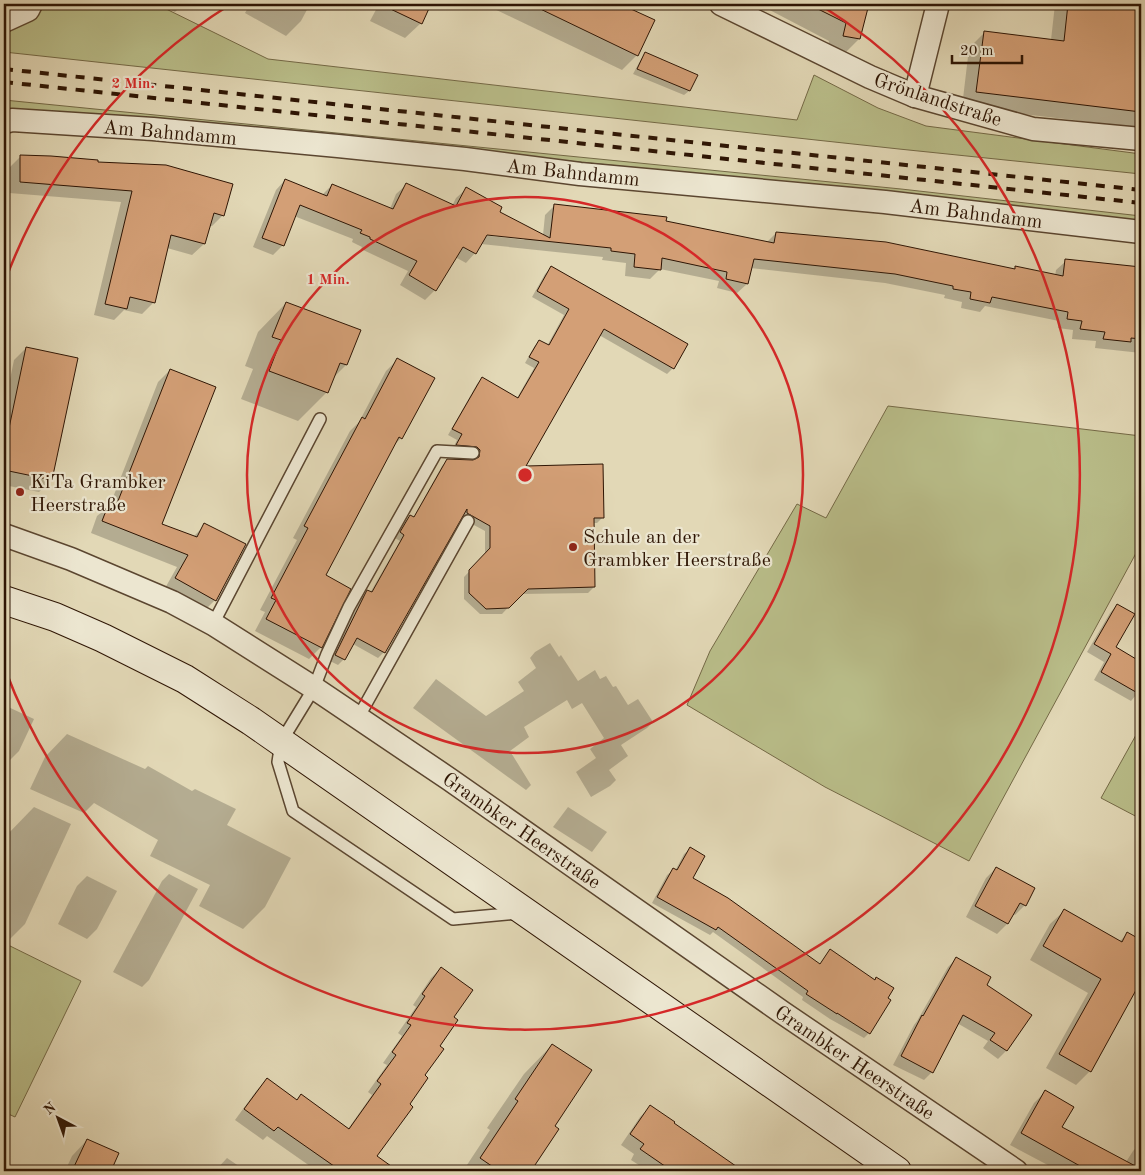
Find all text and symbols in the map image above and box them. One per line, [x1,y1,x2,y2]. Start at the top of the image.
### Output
scale bar [952,32,1022,64]
text: 20 m [960,44,994,59]
street label: Grönlandstraße [871,71,1004,131]
text: 2 Min. [111,77,155,92]
street label: Am Bahndamm [102,118,238,150]
street label: Am Bahndamm [505,157,641,191]
street label: Am Bahndamm [908,197,1044,233]
text: 1 Min. [306,273,350,288]
centre of rings [516,466,534,484]
place label: KiTa Grambker Heerstraße [30,473,166,516]
marker: KiTa Grambker Heerstraße [14,486,26,498]
place label: Schule an der Grambker Heerstraße [583,528,771,571]
marker: Schule an der Grambker Heerstraße [567,541,579,553]
street label: Grambker Heerstraße [438,770,604,894]
street label: Grambker Heerstraße [770,1003,937,1124]
north arrow [32,1092,82,1142]
text: N [41,1100,59,1118]

